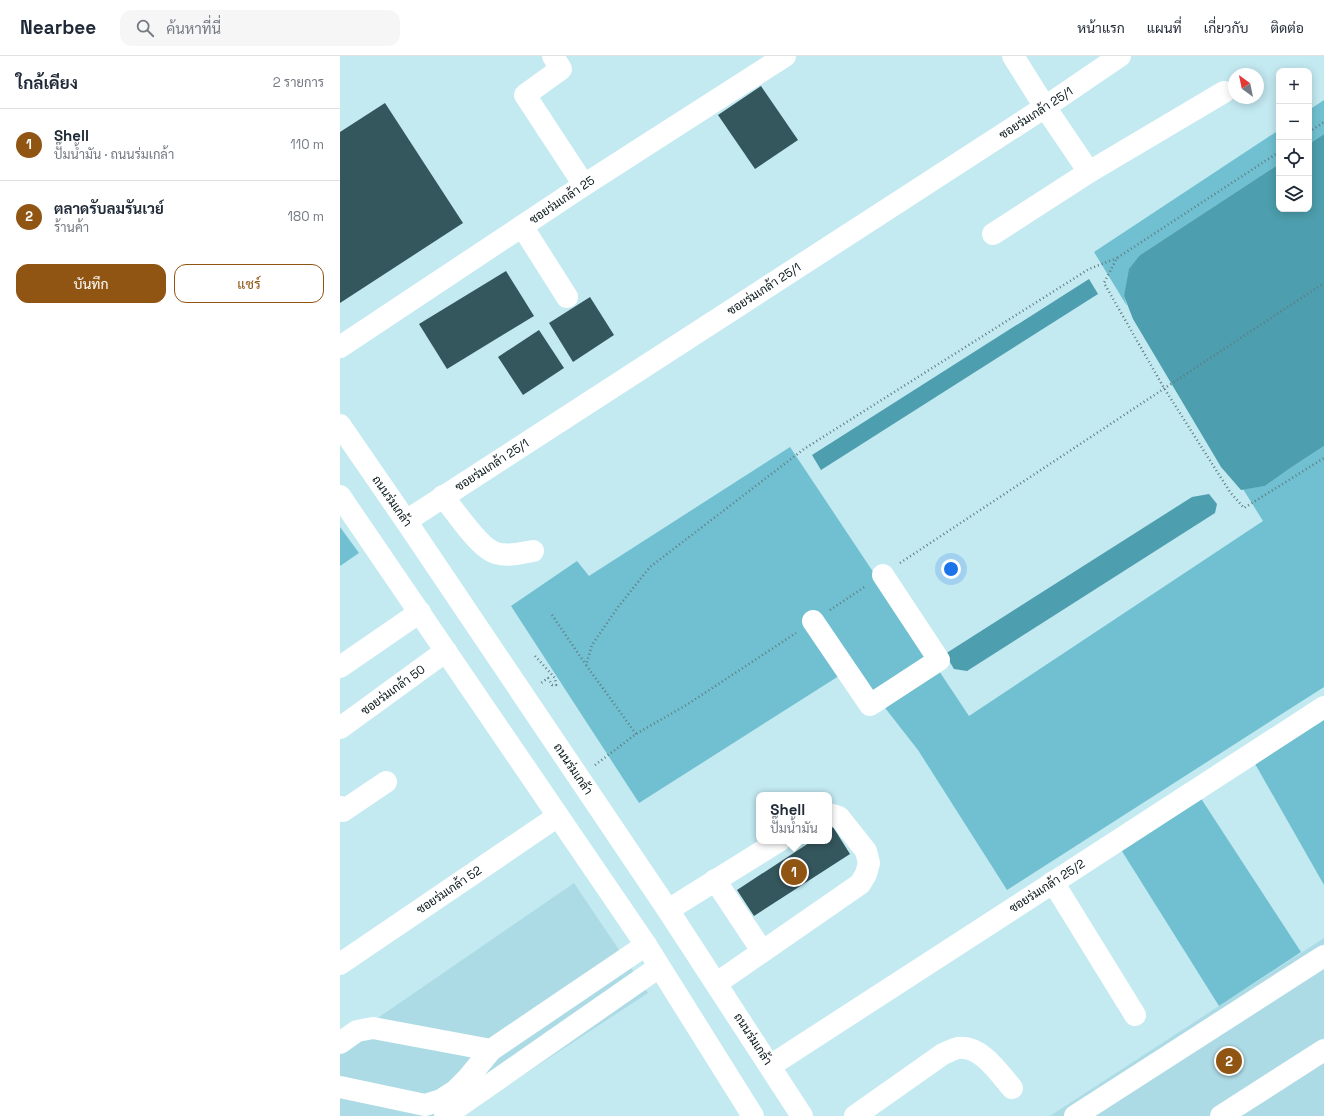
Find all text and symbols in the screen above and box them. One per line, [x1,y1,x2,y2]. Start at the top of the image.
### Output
search box [120,10,400,46]
text: Nearbee [20,15,96,40]
icon: search [134,17,156,39]
text: ค้นหาที่นี่ [166,19,221,38]
text: หน้าแรก [1077,19,1125,37]
text: แผนที่ [1147,19,1182,37]
text: เกี่ยวกับ [1204,19,1248,37]
text: ติดต่อ [1270,19,1304,37]
north arrow [1228,68,1264,104]
map controls [1276,68,1312,212]
button: + [1276,68,1312,104]
text: ใกล้เคียง [16,72,78,94]
text: 2 รายการ [273,74,324,91]
street label: ซอยร่มเกล้า 25/1 [996,83,1076,143]
button: − [1276,104,1312,140]
text: Shell [54,126,89,145]
text: 1 [26,136,32,153]
text: 110 m [290,136,324,153]
button: locate [1276,140,1312,176]
text: ปั๊มน้ำมัน · ถนนร่มเกล้า [54,146,174,163]
street label: ซอยร่มเกล้า 25 [526,172,598,228]
button: layers [1276,176,1312,212]
text: ตลาดรับลมรันเวย์ [54,199,164,218]
text: 2 [25,208,33,225]
text: 180 m [288,208,324,225]
text: ร้านค้า [54,219,89,236]
street label: ซอยร่มเกล้า 25/1 [724,259,804,319]
button: บันทึก [16,264,166,303]
button: แชร์ [174,264,324,303]
street label: ซอยร่มเกล้า 25/1 [452,435,532,495]
street label: ถนนร่มเกล้า [369,472,415,530]
your location [941,559,961,579]
street label: ซอยร่มเกล้า 50 [358,661,428,719]
street label: ถนนร่มเกล้า [550,740,596,798]
popup [756,792,832,844]
text: Shell [770,800,805,819]
text: ปั๊มน้ำมัน [770,820,818,837]
street label: ซอยร่มเกล้า 25/2 [1006,856,1088,916]
pin: 1 [781,857,807,887]
street label: ซอยร่มเกล้า 52 [413,862,485,918]
street label: ถนนร่มเกล้า [730,1010,776,1068]
pin: 2 [1216,1046,1242,1076]

